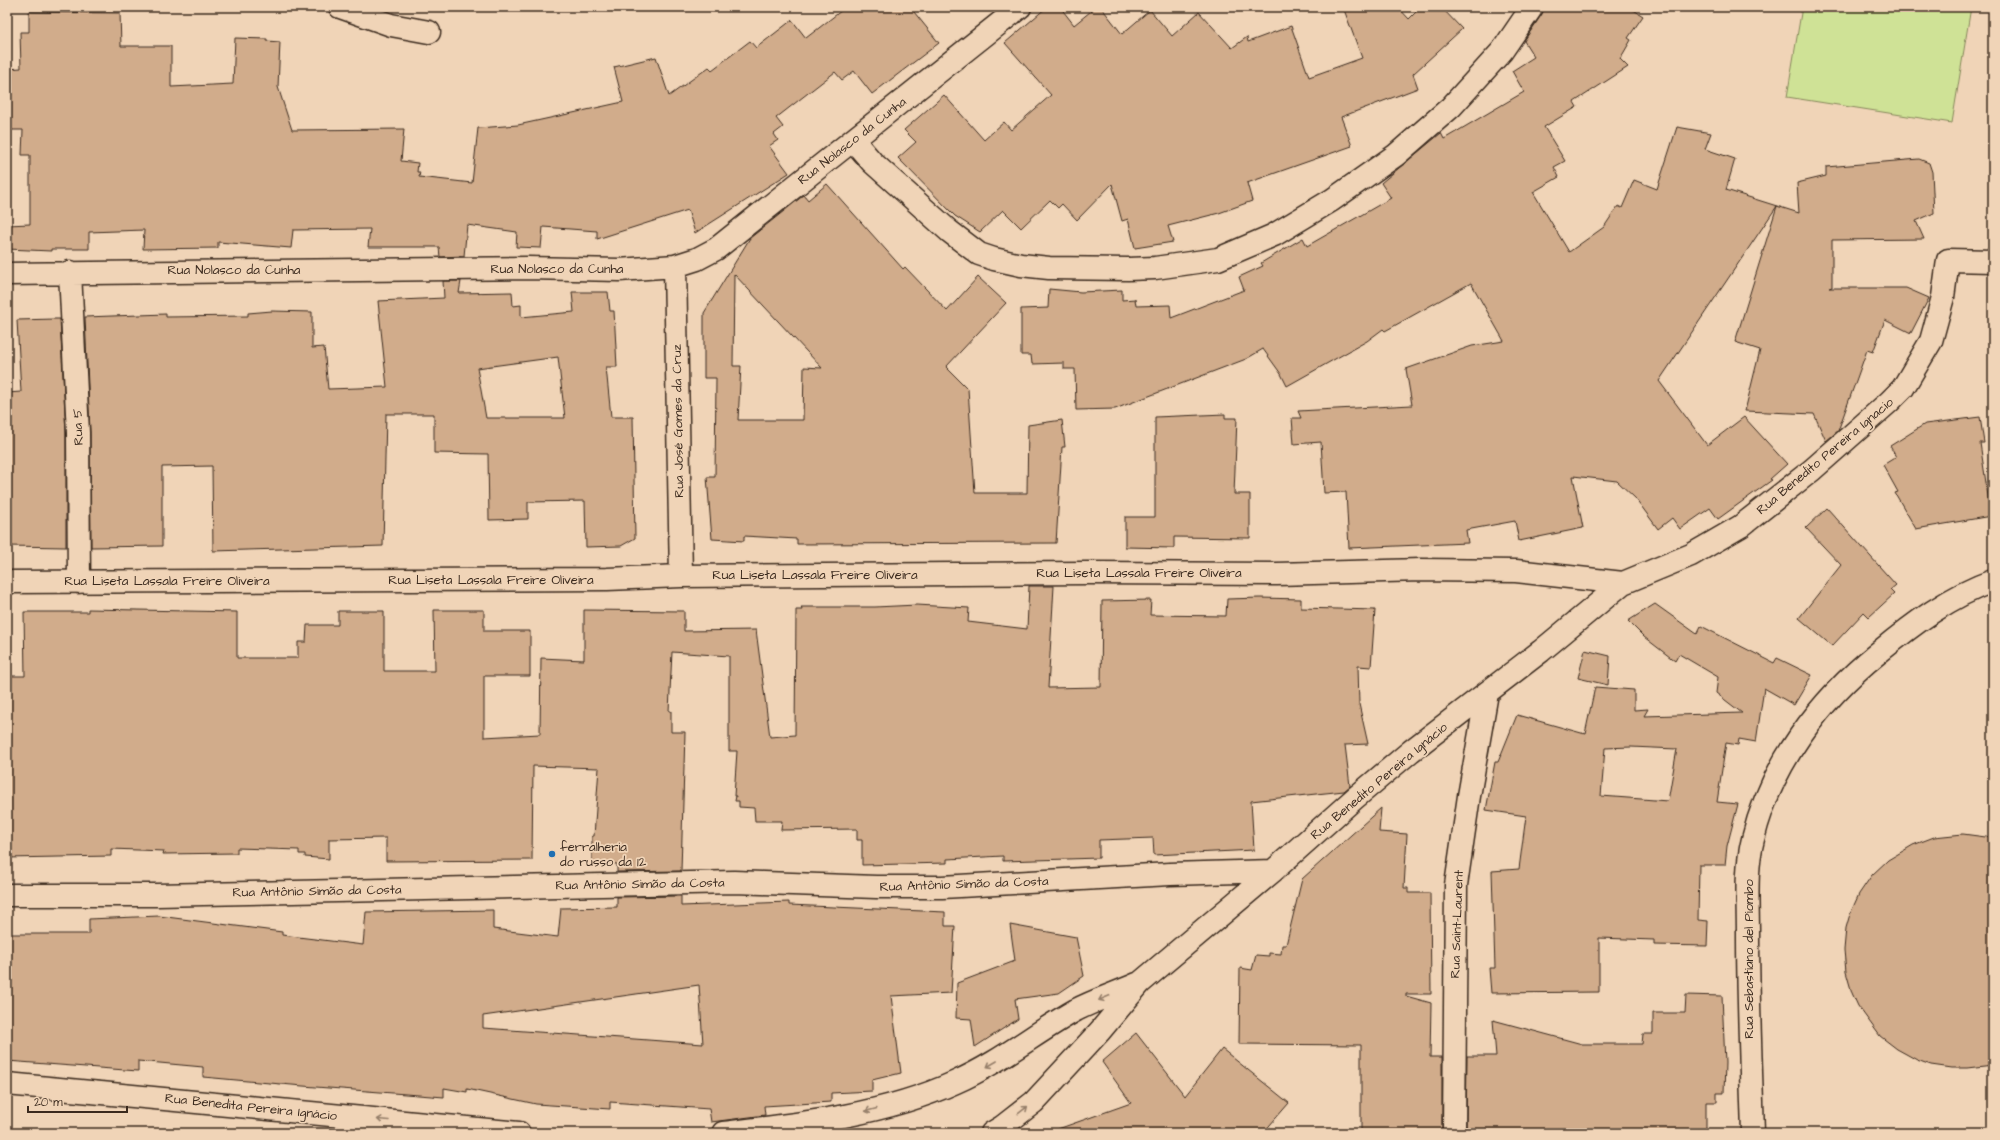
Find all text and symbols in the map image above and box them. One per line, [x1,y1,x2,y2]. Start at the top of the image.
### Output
street label: Rua Nolasco da Cunha [794,93,910,189]
street label: Rua Nolasco da Cunha [491,260,624,278]
street label: Rua Nolasco da Cunha [168,261,301,279]
street label: Rua José Gomes da Cruz [668,343,688,498]
street label: Rua Benedito Pereira Ignacio [1753,393,1898,519]
street label: Rua 5 [68,408,88,446]
street label: Rua Liseta Lassala Freire Oliveira [1036,564,1242,582]
street label: Rua Liseta Lassala Freire Oliveira [712,566,918,584]
street label: Rua Liseta Lassala Freire Oliveira [388,571,594,589]
street label: Rua Liseta Lassala Freire Oliveira [64,572,270,590]
street label: Rua Benedito Pereira Ignácio [1307,718,1452,844]
place label: ferralheria do russo da 12 [560,838,647,871]
marker: ferralheria do russo da 12 [547,849,557,859]
street label: Rua Saint-Laurent [1446,869,1468,979]
street label: Rua Antônio Simão da Costa [879,872,1049,896]
street label: Rua Antônio Simão da Costa [555,874,725,894]
street label: Rua Sebastiano del Piombo [1740,879,1758,1039]
street label: Rua Antônio Simão da Costa [232,881,402,901]
one-way arrow [1098,995,1110,1002]
one-way arrow [986,1060,998,1068]
scale bar [28,1088,127,1114]
street label: Rua Benedita Pereira Ignácio [164,1089,339,1126]
text: 20 m [34,1094,63,1111]
one-way arrow [1018,1106,1029,1115]
one-way arrow [865,1107,878,1114]
one-way arrow [377,1116,390,1124]

